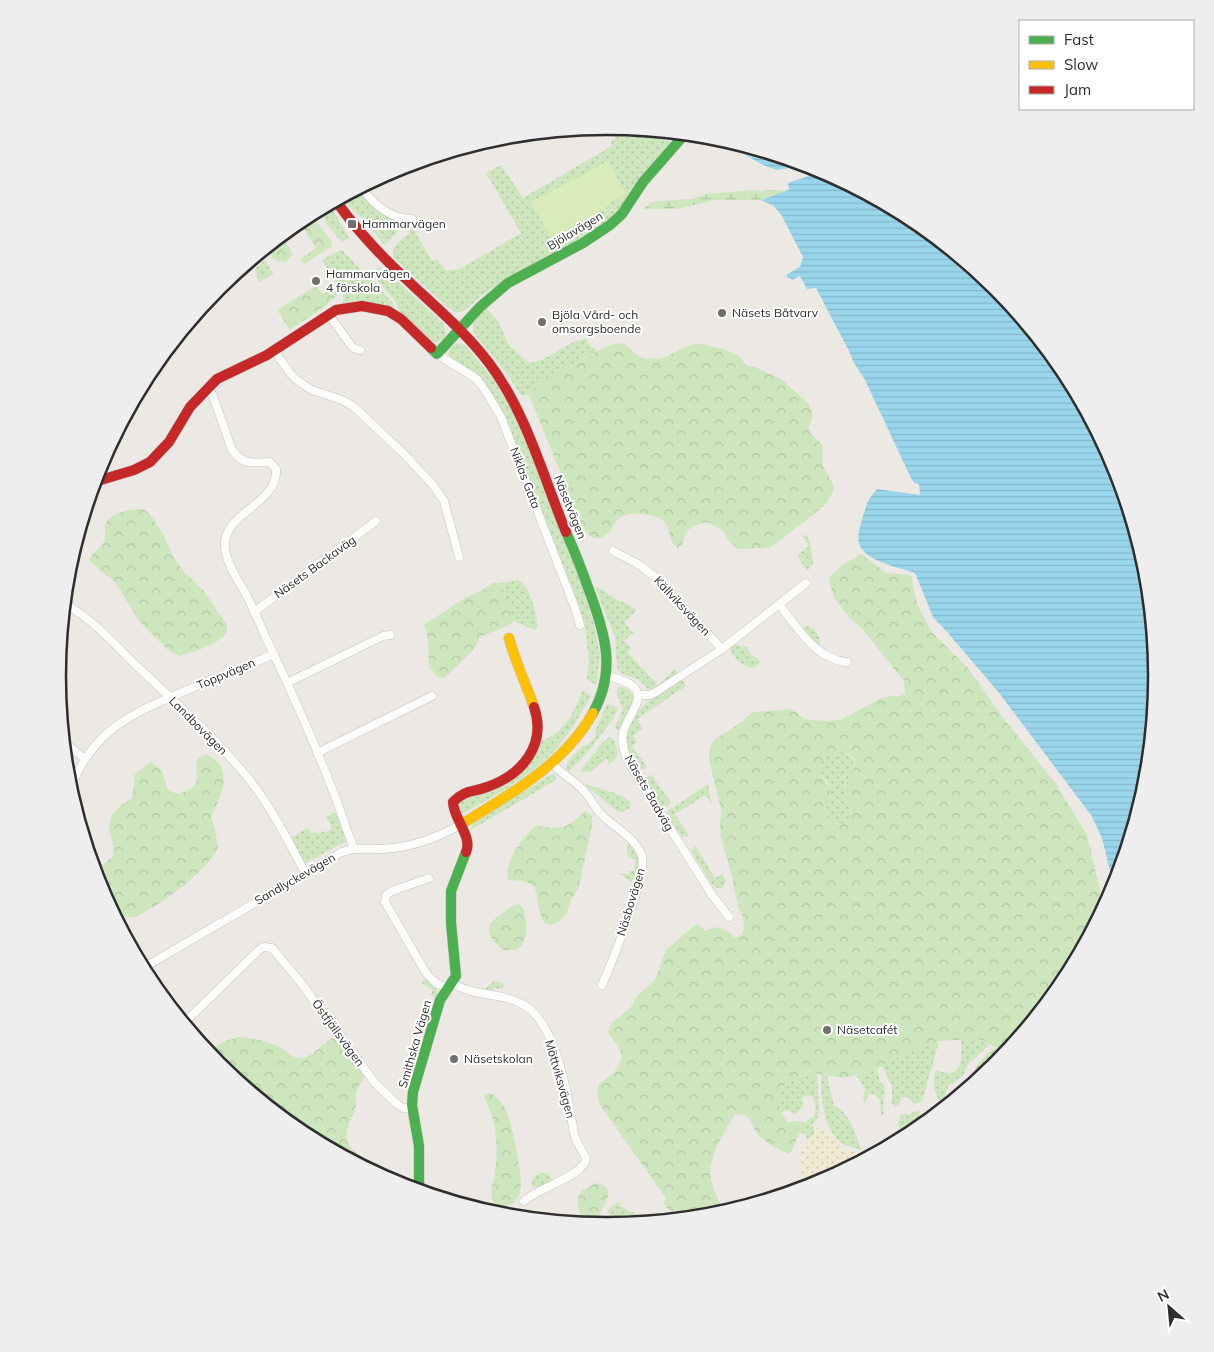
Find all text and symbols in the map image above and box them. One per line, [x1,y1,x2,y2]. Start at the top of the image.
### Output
legend [1019,20,1194,110]
text: Fast [1064,30,1094,49]
text: Slow [1064,55,1098,74]
text: Jam [1064,80,1091,99]
street label: Bjölavägen [544,208,605,253]
place label: Hammarvägen [362,216,446,231]
marker: Hammarvägen [346,218,358,230]
place label: Hammarvägen 4 förskola [326,266,410,295]
marker: Hammarvägen 4 förskola [310,275,322,287]
place label: Näsets Båtvarv [732,305,819,320]
place label: Bjöla Vård- och omsorgsboende [552,307,641,336]
marker: Näsets Båtvarv [716,307,728,319]
marker: Bjöla Vård- och omsorgsboende [536,316,548,328]
street label: Niklas Gata [507,445,544,511]
street label: Näsetvägen [551,473,590,541]
street label: Näsets Backaväg [271,532,358,601]
street label: Källviksvägen [651,573,714,639]
street label: Toppvägen [194,655,257,693]
street label: Landbovägen [166,693,231,758]
street label: Näsets Badväg [622,752,677,833]
street label: Sandlyckevägen [252,849,338,908]
street label: Näsbovägen [613,866,648,938]
street label: Östfjällsvägen [309,996,368,1069]
street label: Smithska Vägen [395,998,434,1090]
place label: Näsetcafét [837,1022,897,1037]
marker: Näsetcafét [821,1024,833,1036]
street label: Möttviksvägen [542,1038,579,1120]
place label: Näsetskolan [464,1051,533,1066]
marker: Näsetskolan [448,1053,460,1065]
north arrow [1144,1282,1194,1332]
text: N [1154,1285,1172,1306]

